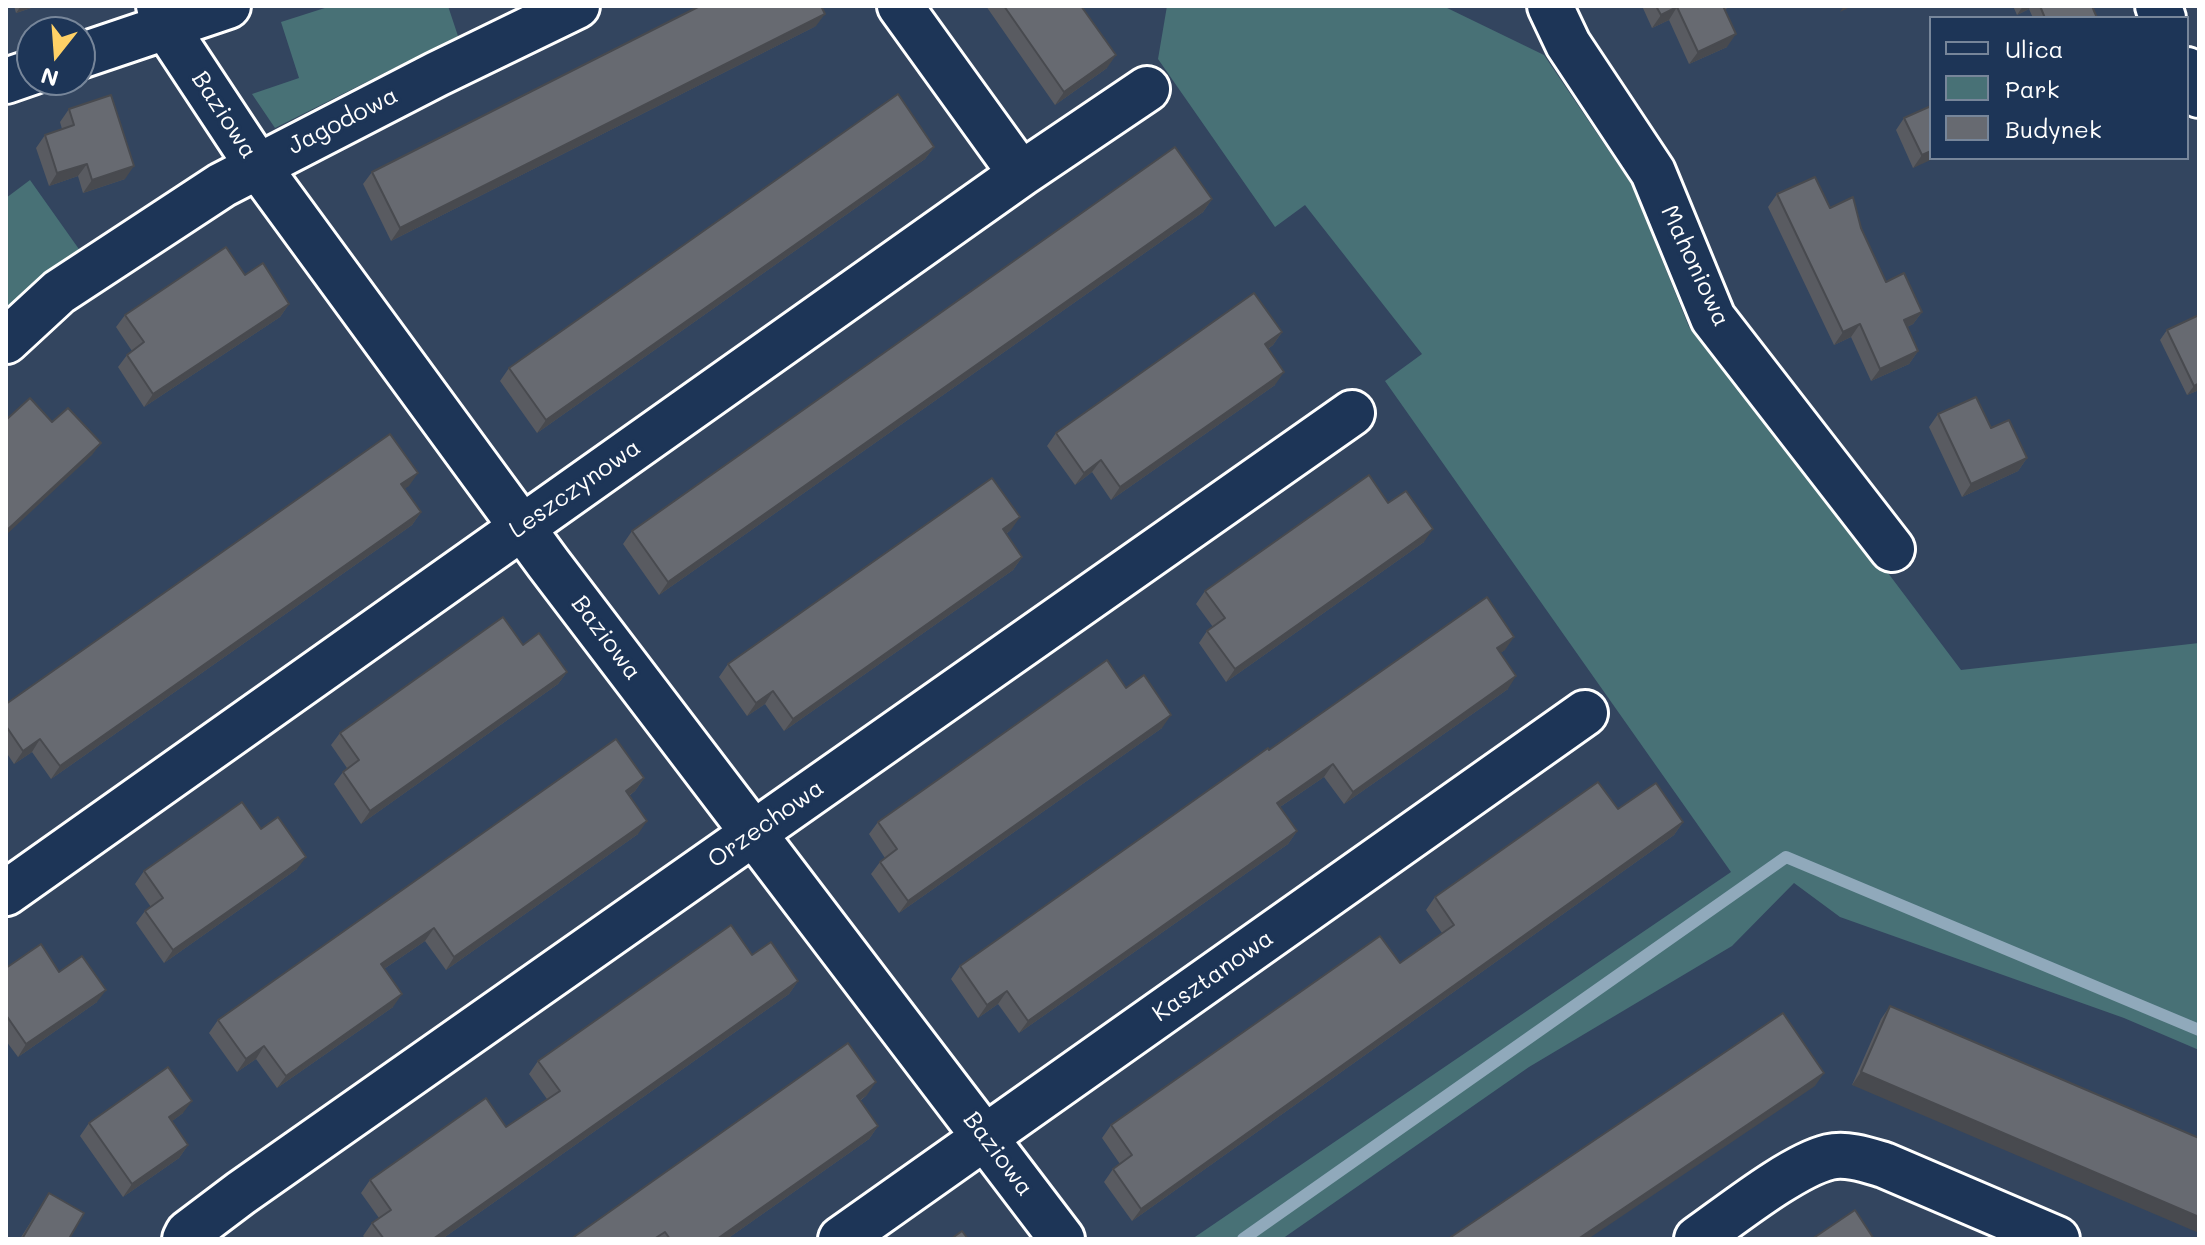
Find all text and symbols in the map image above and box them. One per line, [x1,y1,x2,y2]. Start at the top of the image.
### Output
north arrow [16,16,96,96]
legend [1929,16,2189,160]
text: Ulica [2005,33,2063,64]
text: N [37,61,62,94]
street label: Baziowa [185,66,263,164]
text: Park [2005,73,2059,104]
street label: Jagodowa [283,81,403,161]
text: Budynek [2005,113,2102,144]
street label: Mahoniowa [1654,201,1736,331]
street label: Leszczynowa [504,433,646,545]
street label: Baziowa [565,590,647,686]
street label: Orzechowa [703,774,829,874]
street label: Kasztanowa [1147,924,1279,1028]
street label: Baziowa [957,1106,1039,1202]

